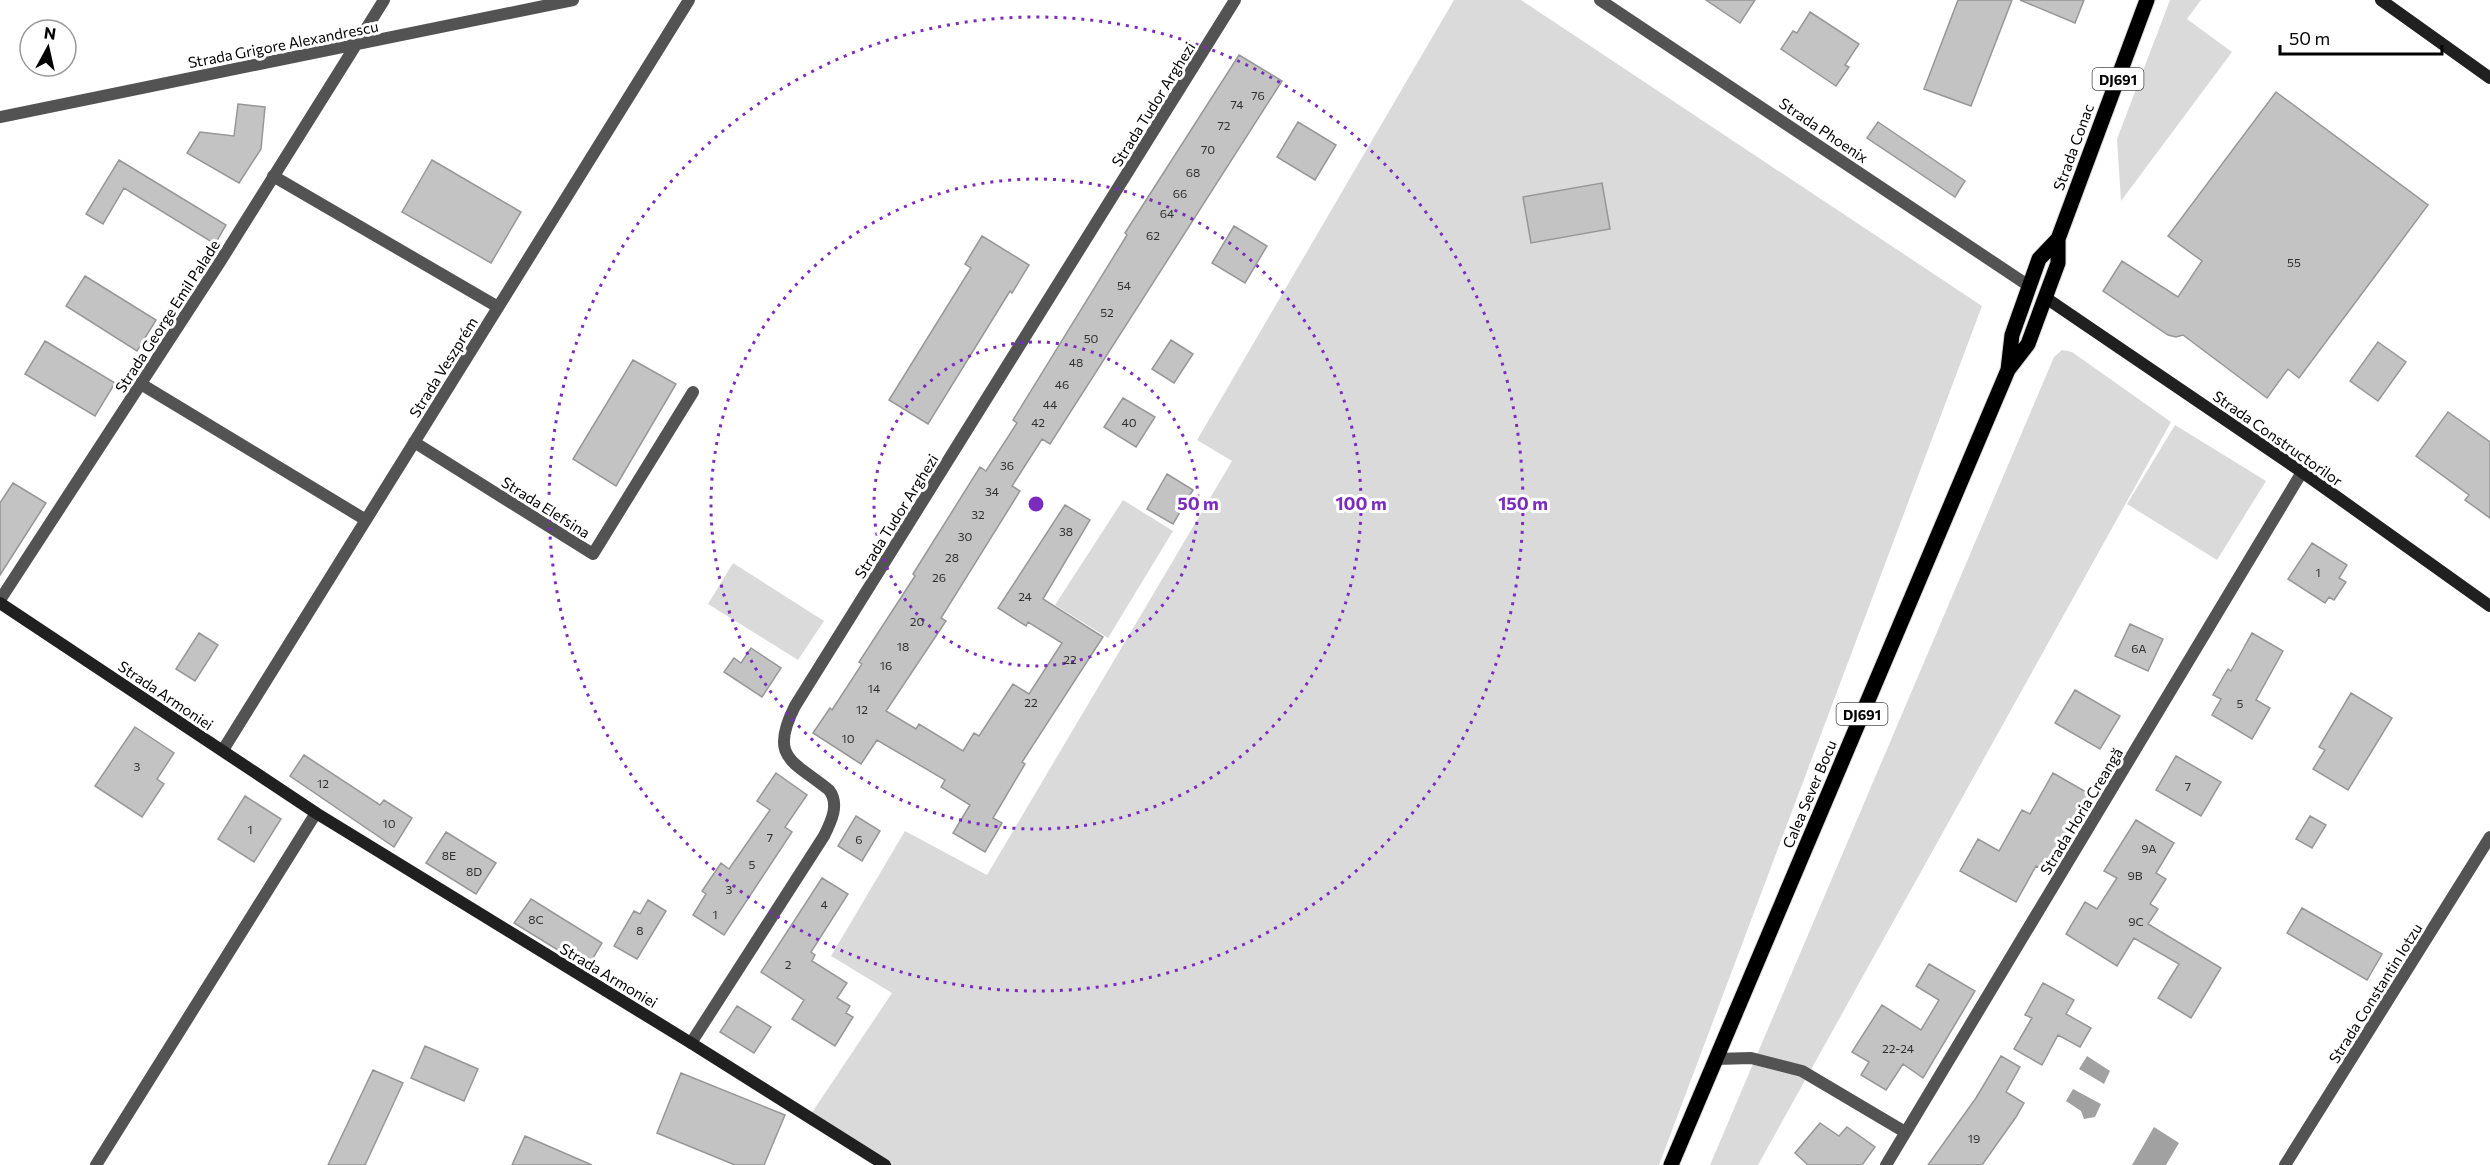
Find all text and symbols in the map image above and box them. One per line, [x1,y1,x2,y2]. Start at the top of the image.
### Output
street label: Strada Grigore Alexandrescu [186,17,380,71]
north arrow [18,18,78,78]
scale bar [2280,18,2442,56]
text: N [43,22,57,43]
text: 50 m [2289,27,2330,49]
street label: Strada Tudor Arghezi [1107,38,1199,170]
road number: DJ691 [2092,68,2144,90]
house number: 76 [1251,88,1265,102]
street label: Strada Phoenix [1776,94,1872,166]
house number: 74 [1231,97,1243,111]
street label: Strada Conac [2049,101,2097,193]
house number: 72 [1218,118,1231,132]
house number: 70 [1201,142,1215,156]
house number: 68 [1186,165,1200,179]
house number: 66 [1173,186,1187,200]
house number: 64 [1160,206,1174,220]
house number: 62 [1146,228,1160,242]
street label: Strada George Emil Palade [111,236,223,396]
house number: 55 [2287,255,2301,269]
house number: 54 [1117,278,1131,292]
house number: 52 [1100,305,1114,319]
street label: Strada Veszprém [405,314,481,420]
house number: 50 [1084,331,1099,345]
house number: 48 [1069,355,1083,369]
house number: 46 [1055,377,1069,391]
street label: Strada Constructorilor [2210,386,2346,490]
house number: 44 [1043,397,1057,411]
house number: 42 [1031,415,1045,429]
house number: 40 [1121,415,1137,429]
street label: Strada Tudor Arghezi [850,450,942,582]
house number: 36 [1000,458,1014,472]
street label: Strada Elefsina [498,473,594,541]
house number: 34 [985,484,999,498]
text: 50 m [1177,492,1219,514]
text: 100 m [1335,492,1387,514]
text: 150 m [1498,492,1548,514]
centre of rings [1026,494,1046,514]
house number: 32 [971,507,985,521]
house number: 38 [1059,524,1073,538]
house number: 30 [958,529,973,543]
house number: 28 [945,550,959,564]
house number: 1 [2315,565,2321,579]
house number: 26 [932,570,946,584]
house number: 24 [1018,589,1032,603]
house number: 20 [910,614,924,628]
house number: 18 [897,639,909,653]
house number: 6A [2131,641,2147,655]
house number: 22 [1063,652,1077,666]
street label: Strada Armoniei [115,657,217,733]
house number: 16 [880,658,892,672]
house number: 14 [868,681,880,695]
house number: 22 [1024,695,1038,709]
house number: 5 [2237,696,2244,710]
house number: 12 [856,702,868,716]
road number: DJ691 [1836,703,1888,725]
house number: 10 [842,731,855,745]
street label: Calea Sever Bocu [1778,737,1840,851]
street label: Strada Horia Creangă [2036,744,2126,878]
house number: 3 [134,759,141,773]
house number: 12 [317,776,329,790]
house number: 7 [2185,779,2191,793]
house number: 10 [383,816,396,830]
house number: 1 [247,822,253,836]
house number: 7 [767,830,773,844]
house number: 6 [855,832,863,846]
house number: 9A [2141,841,2157,855]
house number: 8E [442,848,456,862]
house number: 5 [749,857,756,871]
house number: 8D [466,864,482,878]
house number: 9B [2127,868,2143,882]
house number: 3 [726,882,733,896]
house number: 4 [820,897,828,911]
house number: 1 [712,907,718,921]
house number: 8C [528,912,544,926]
house number: 9C [2128,914,2144,928]
street label: Strada Constantin Iotzu [2325,920,2425,1066]
house number: 8 [636,923,644,937]
street label: Strada Armoniei [557,939,661,1011]
house number: 2 [785,957,792,971]
house number: 22-24 [1882,1041,1914,1055]
house number: 19 [1968,1131,1980,1145]

